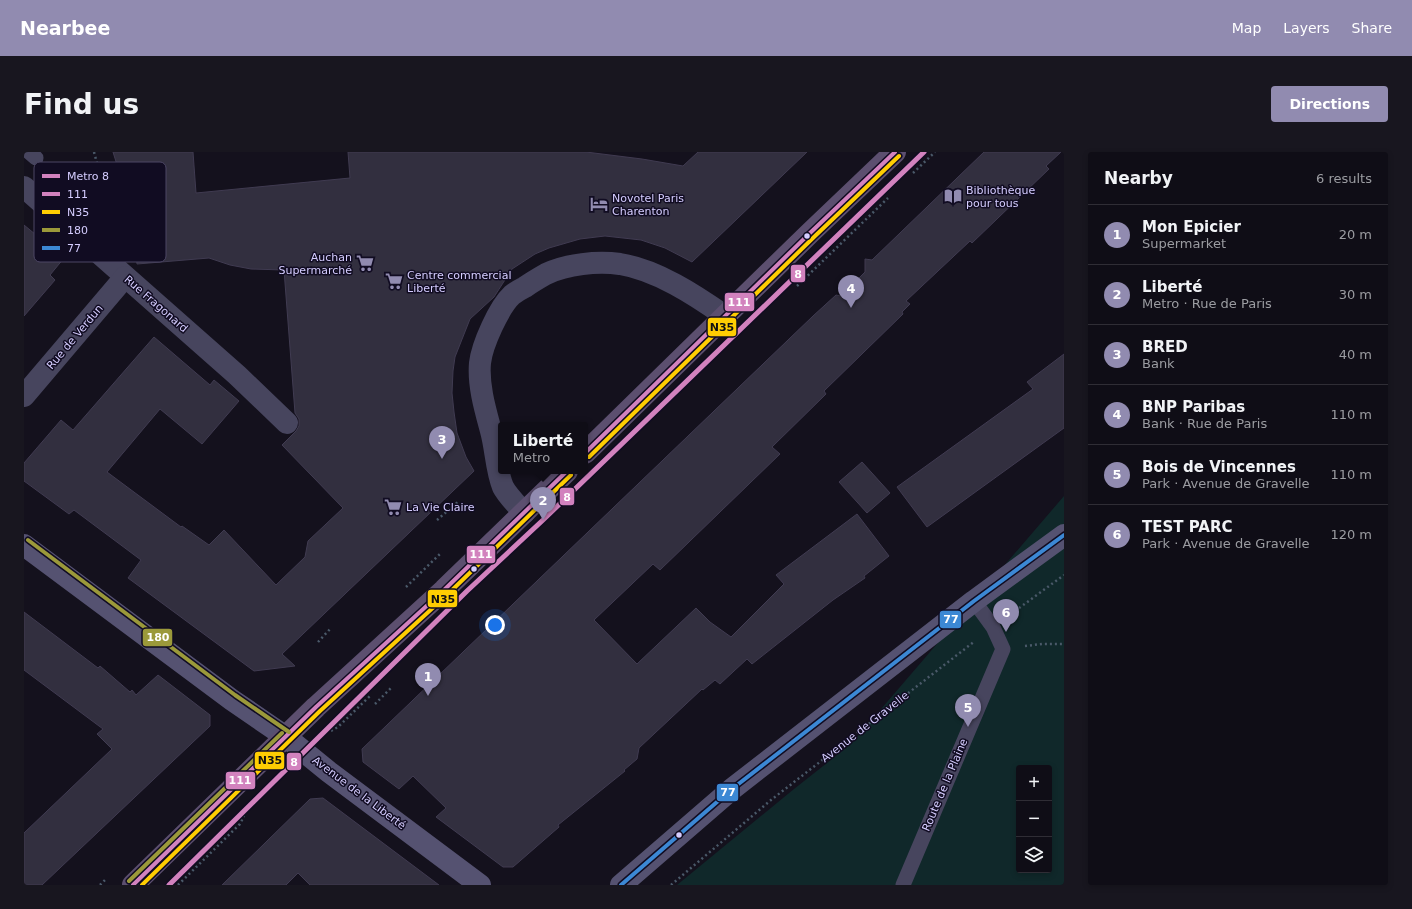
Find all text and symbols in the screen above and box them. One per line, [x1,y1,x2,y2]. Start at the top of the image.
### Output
text: Nearbee [20,17,110,39]
text: Map [1232,20,1261,36]
text: Layers [1283,20,1330,36]
text: Share [1352,20,1392,36]
button: Directions [1271,86,1388,122]
text: Find us [24,88,139,121]
legend [34,162,166,262]
text: Nearby [1104,168,1173,188]
text: Metro 8 [67,170,109,183]
text: 6 results [1316,171,1372,186]
place label: Bibliothèque pour tous [966,184,1035,210]
library icon: Bibliothèque pour tous [943,186,963,206]
text: 111 [67,188,88,201]
place label: Novotel Paris Charenton [612,192,684,218]
hotel icon: Novotel Paris Charenton [589,194,609,214]
text: N35 [67,206,89,219]
text: Mon Epicier [1142,218,1241,236]
text: 180 [67,224,88,237]
text: 1 [1112,227,1122,242]
text: 20 m [1339,227,1372,242]
unlabelled marker [802,231,812,241]
text: Supermarket [1142,236,1226,251]
text: 77 [67,242,81,255]
place label: Auchan Supermarché [278,251,352,277]
supermarket icon: Auchan Supermarché [355,253,375,273]
line badge: 8 [790,264,806,283]
text: 8 [794,268,802,281]
place label: Centre commercial Liberté [407,269,511,295]
supermarket icon: Centre commercial Liberté [384,271,404,291]
street label: Rue Fragonard [122,273,190,335]
pin: 4 [838,275,864,308]
text: Liberté [1142,278,1202,296]
text: 2 [1112,287,1122,302]
text: 30 m [1339,287,1372,302]
line badge: 111 [724,292,755,312]
text: 111 [728,296,750,309]
text: Metro · Rue de Paris [1142,296,1272,311]
street label: Rue de Verdun [44,302,106,372]
line badge: N35 [707,317,737,337]
text: N35 [710,321,734,334]
text: BRED [1142,338,1188,356]
text: 3 [1112,347,1122,362]
text: 40 m [1339,347,1372,362]
text: Bank [1142,356,1175,371]
text: BNP Paribas [1142,398,1245,416]
text: 4 [1112,407,1122,422]
text: 110 m [1330,407,1372,422]
text: Bank · Rue de Paris [1142,416,1267,431]
popup [498,422,588,474]
pin: 3 [429,426,455,459]
text: Liberté [513,432,573,450]
text: Metro [513,450,550,465]
text: Bois de Vincennes [1142,458,1296,476]
text: 5 [1112,467,1122,482]
text: 110 m [1330,467,1372,482]
text: Park · Avenue de Gravelle [1142,476,1310,491]
pin: 2 [530,487,556,520]
line badge: 8 [559,487,575,506]
text: 8 [563,491,571,504]
supermarket icon: La Vie Claire [383,497,403,517]
place label: La Vie Claire [406,501,475,514]
text: TEST PARC [1142,518,1233,536]
text: 6 [1112,527,1122,542]
text: 120 m [1330,527,1372,542]
text: Park · Avenue de Gravelle [1142,536,1310,551]
line badge: 111 [466,545,496,564]
text: 111 [470,548,492,561]
unlabelled marker [469,564,479,574]
line badge: N35 [427,589,458,608]
text: N35 [431,593,455,606]
pin: 6 [993,599,1019,632]
line badge: 77 [939,610,962,629]
text: 77 [943,613,959,626]
your location [485,615,505,635]
line badge: 180 [142,628,173,647]
text: 180 [147,631,170,644]
pin: 1 [415,663,441,696]
street label: Avenue de Gravelle [819,689,912,765]
pin: 5 [955,694,981,727]
street label: Route de la Plaine [920,737,970,833]
line badge: N35 [254,751,285,770]
line badge: 8 [286,752,302,771]
text: N35 [258,754,282,767]
street label: Avenue de la Liberté [310,754,408,832]
text: 8 [290,756,298,769]
map controls [1016,765,1052,873]
button: + [1016,765,1052,801]
line badge: 111 [225,771,256,790]
text: 111 [229,774,251,787]
line badge: 77 [716,783,739,802]
text: 77 [720,786,736,799]
button: − [1016,801,1052,837]
unlabelled marker [674,830,684,840]
button: layers [1016,837,1052,873]

